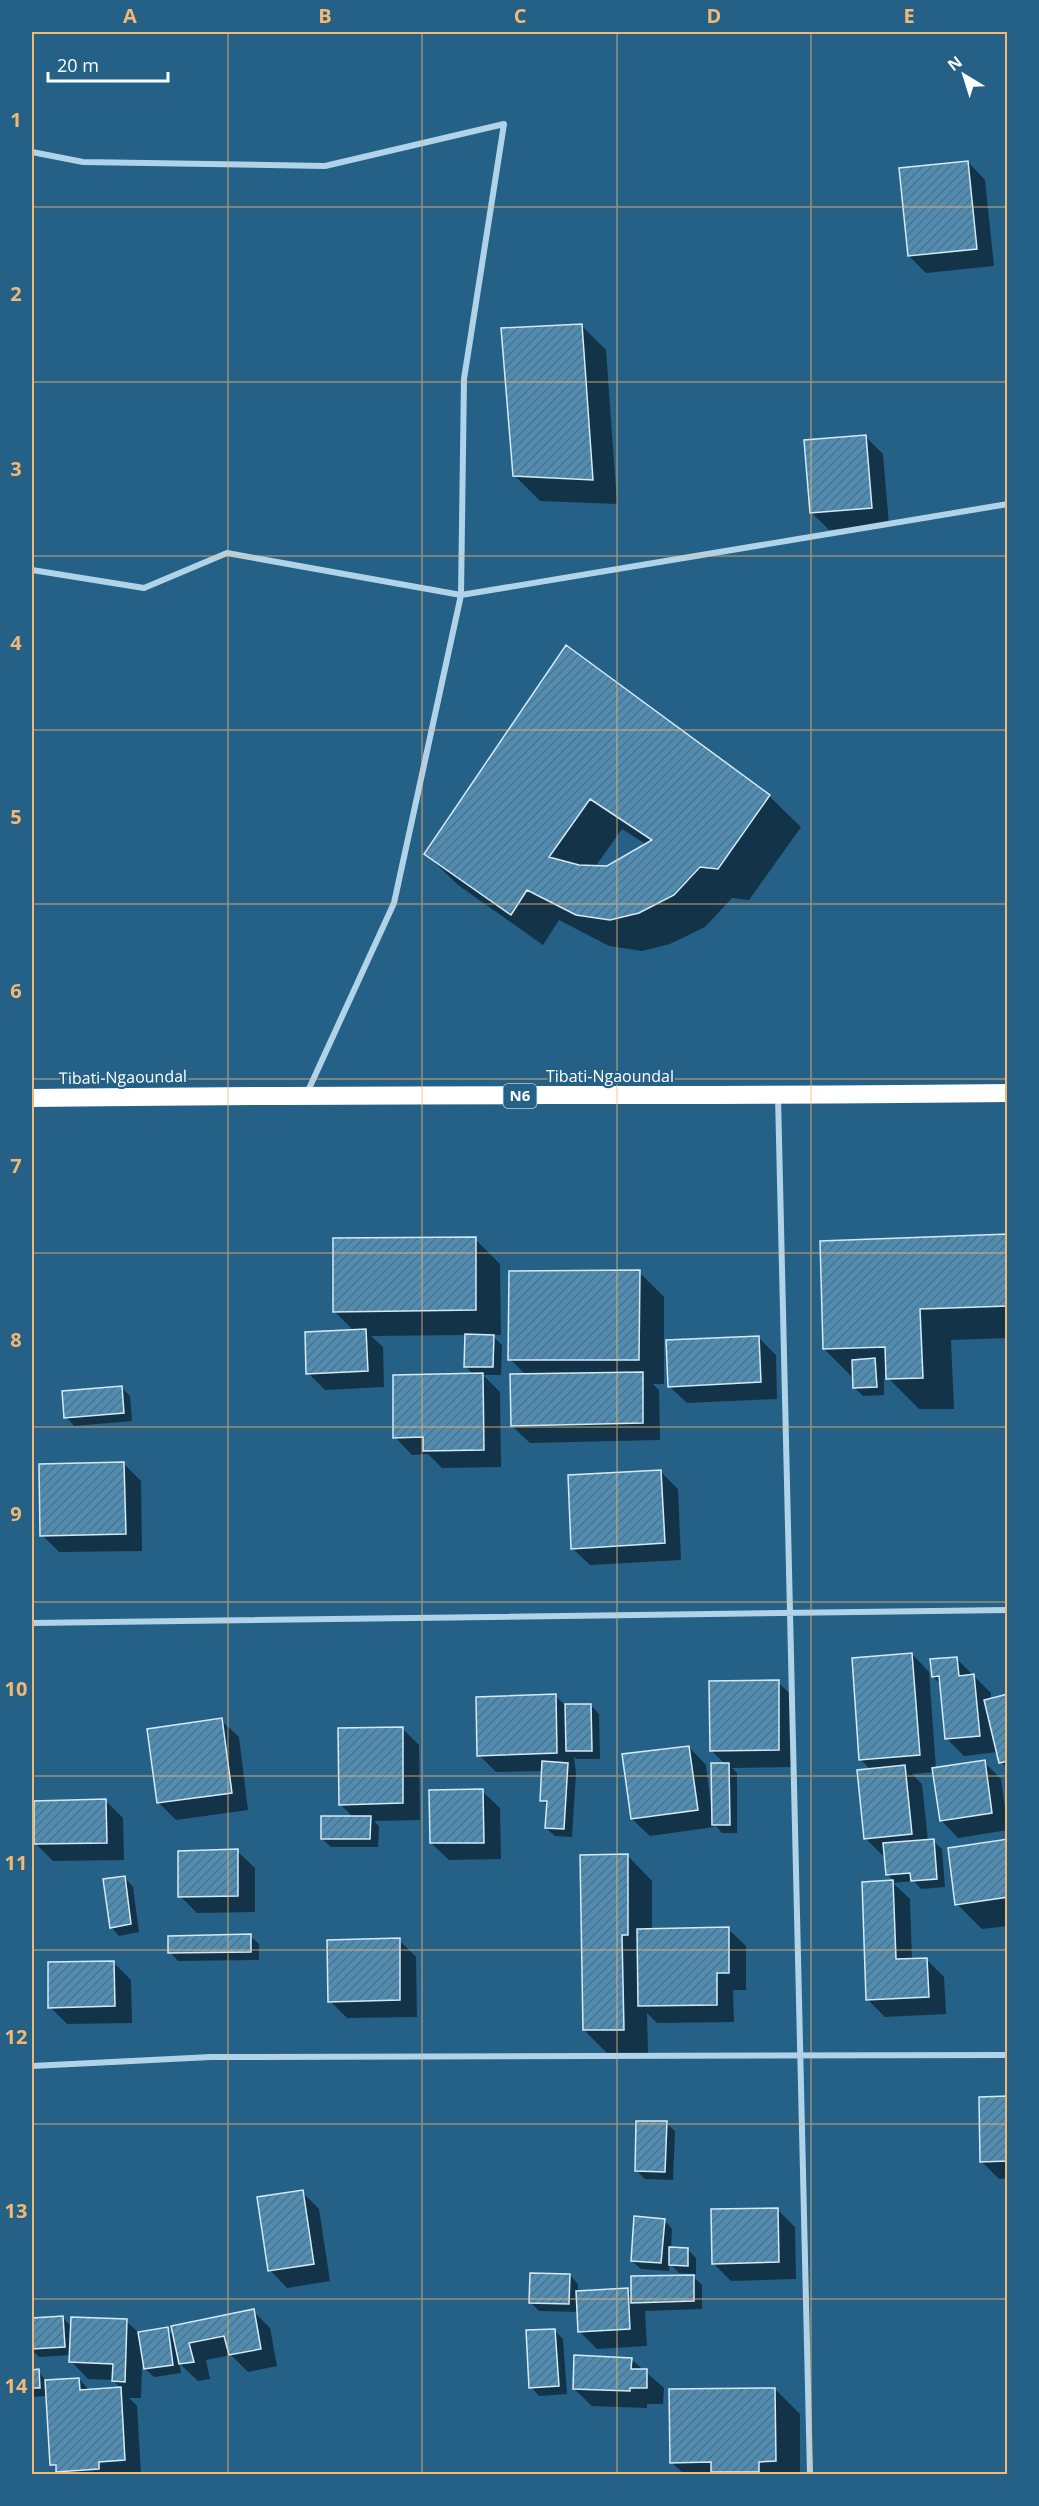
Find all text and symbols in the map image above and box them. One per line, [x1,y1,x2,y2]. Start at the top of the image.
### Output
text: A [123,2,137,29]
text: B [318,2,332,29]
text: C [514,2,527,29]
text: D [707,2,721,29]
text: E [903,2,915,29]
scale bar [48,45,168,83]
north arrow [934,45,994,105]
text: N [943,51,967,76]
text: 20 m [57,53,99,77]
text: 1 [10,106,22,133]
text: 2 [10,280,22,307]
text: 3 [10,455,22,482]
text: 4 [10,629,22,656]
text: 5 [10,803,22,830]
text: 6 [10,977,22,1004]
street label: Tibati-Ngaoundal [59,1065,187,1089]
street label: Tibati-Ngaoundal [546,1065,674,1087]
road number: N6 [504,1084,536,1108]
text: 7 [10,1152,22,1179]
text: 8 [10,1326,22,1353]
text: 9 [10,1500,22,1527]
text: 10 [5,1675,27,1702]
text: 11 [5,1849,27,1876]
text: 12 [5,2023,27,2050]
text: 13 [5,2197,27,2224]
text: 14 [5,2372,28,2399]

